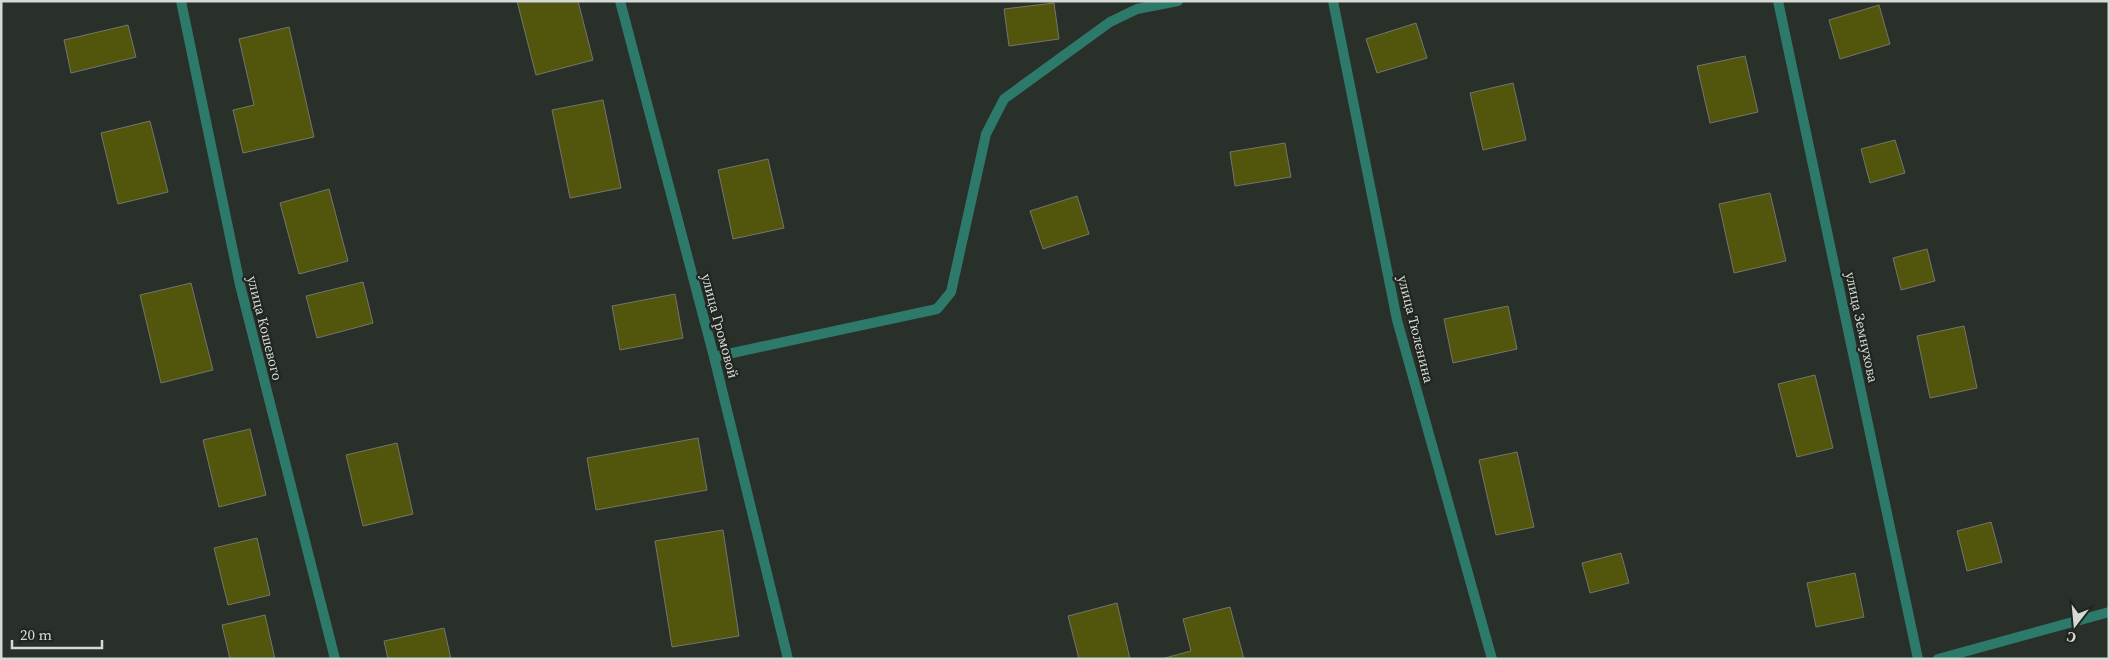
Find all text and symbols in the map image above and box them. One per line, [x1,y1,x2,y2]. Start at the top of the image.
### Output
street label: улица Земнухова [1840,270,1884,385]
street label: улица Громовой [696,271,744,381]
street label: улица Тюленина [1393,273,1439,386]
street label: улица Кошевого [242,274,288,383]
north arrow [2050,600,2100,650]
scale bar [12,618,102,650]
text: 20 m [20,624,52,645]
text: С [2064,627,2078,648]

